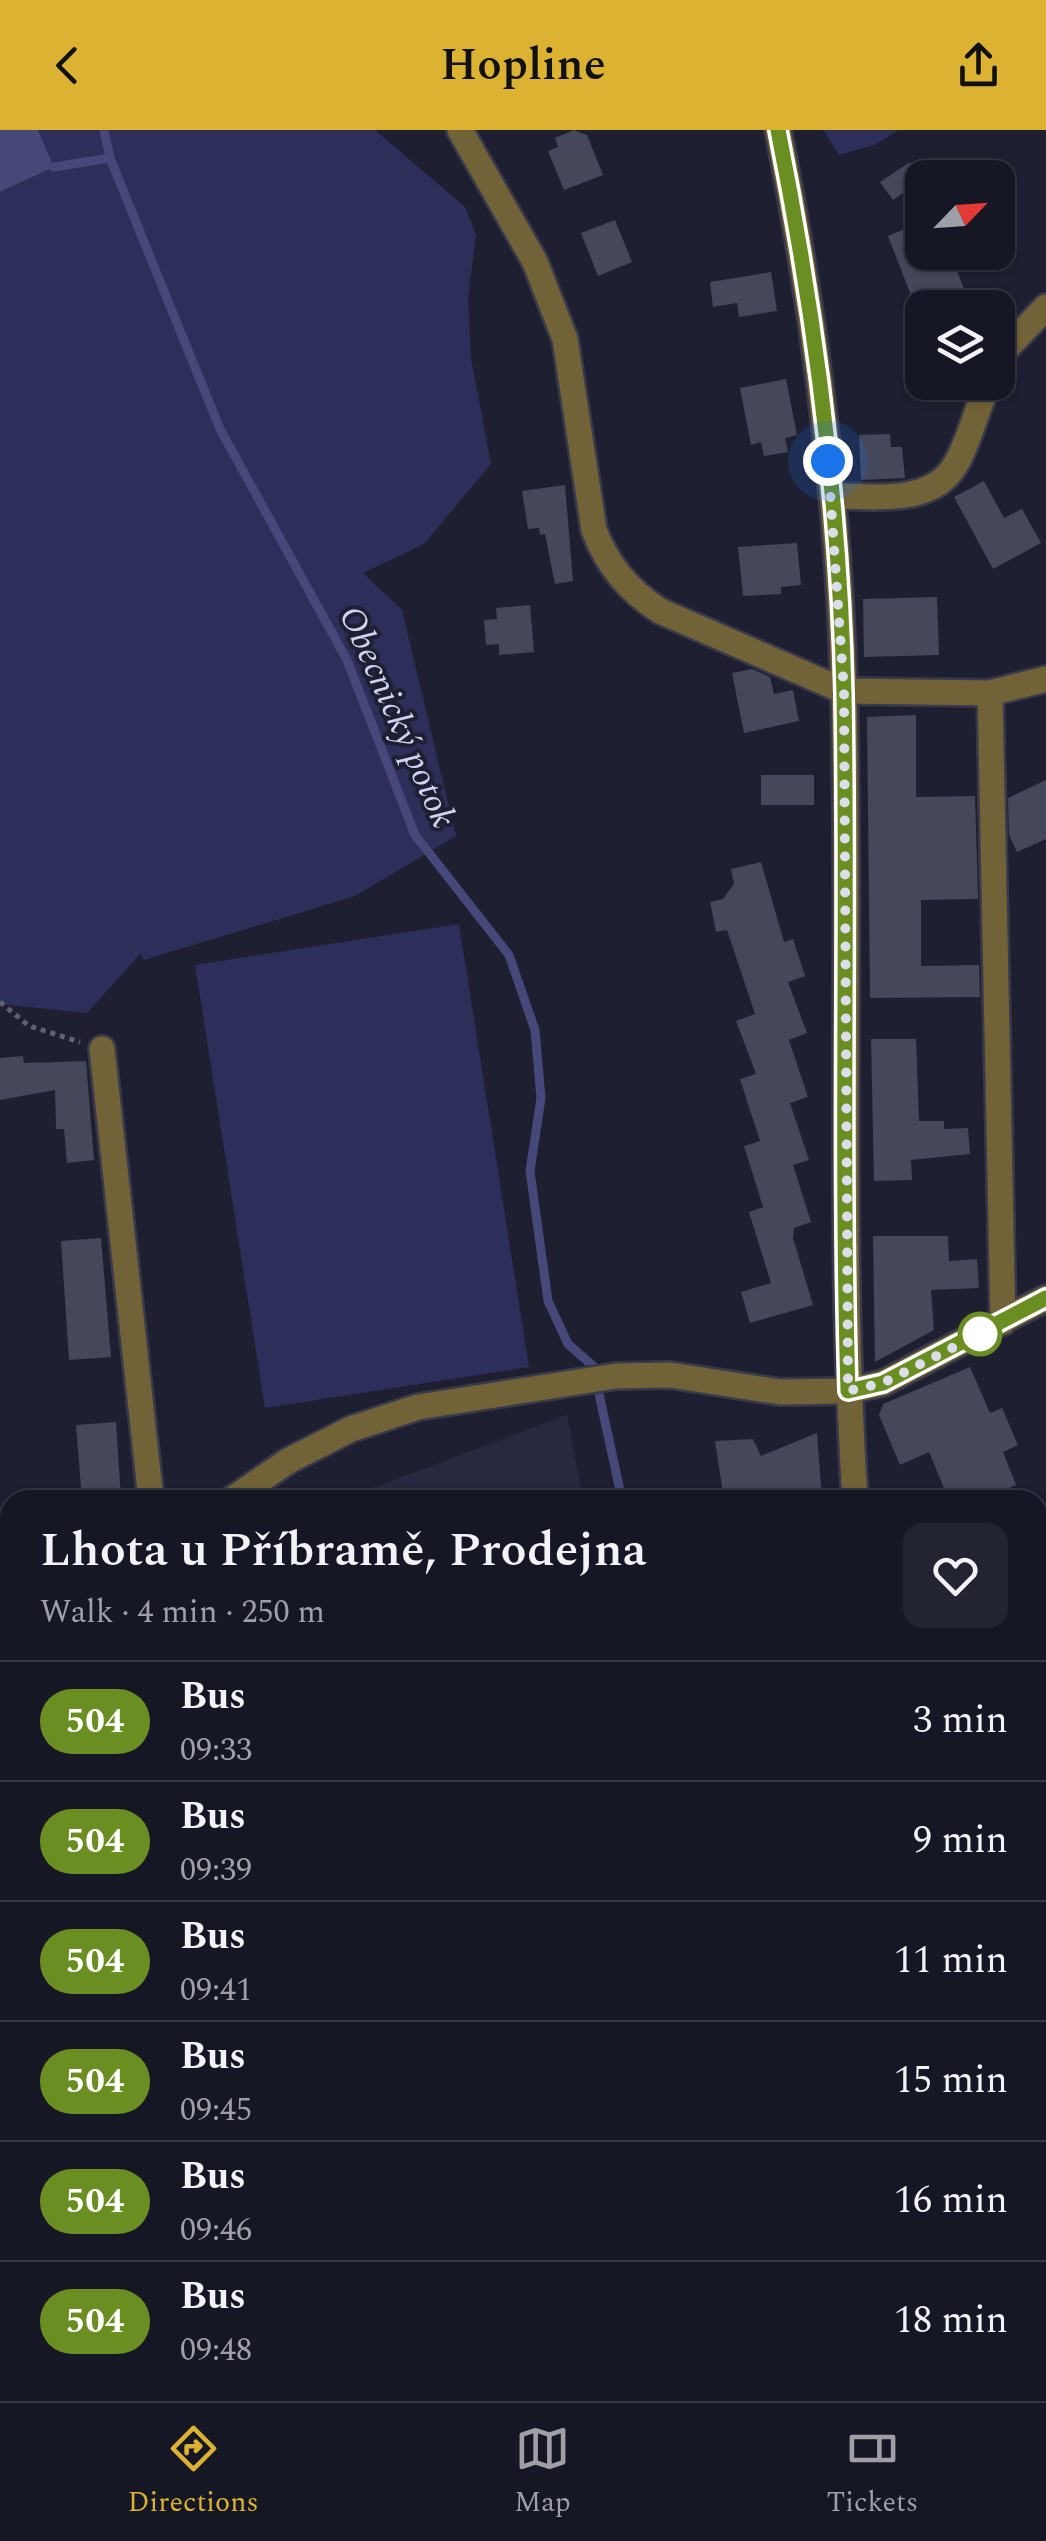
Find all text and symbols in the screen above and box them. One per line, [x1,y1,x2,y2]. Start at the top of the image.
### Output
text: Hopline [440,31,606,100]
icon: back [40,38,95,93]
icon: share [951,38,1006,93]
north arrow [905,160,1015,270]
map controls [905,160,1015,400]
button: layers [905,290,1015,400]
your location [803,436,853,486]
water label: Obecnický potok [324,598,470,836]
unlabelled marker [959,1313,1001,1355]
text: Lhota u Příbramě, Prodejna [40,1514,647,1587]
button: heart [903,1523,1008,1628]
text: Walk · 4 min · 250 m [40,1588,325,1637]
text: Bus [180,1668,246,1726]
text: 3 min [913,1692,1008,1750]
text: 504 [66,1695,124,1748]
text: 09:33 [180,1726,252,1775]
text: Bus [180,1788,246,1846]
text: 9 min [913,1812,1008,1870]
text: 504 [66,1815,124,1868]
text: 09:39 [180,1846,252,1895]
text: Bus [180,1908,246,1966]
text: 11 min [894,1932,1008,1990]
text: 504 [66,1935,124,1988]
text: 09:41 [180,1966,252,2015]
text: Bus [180,2028,246,2086]
text: 15 min [894,2052,1008,2110]
text: 504 [66,2055,124,2108]
text: 09:45 [180,2086,252,2135]
text: Bus [180,2148,246,2206]
text: 16 min [894,2172,1008,2230]
text: 504 [66,2175,124,2228]
text: 09:46 [180,2206,252,2255]
text: Bus [180,2268,246,2326]
text: 18 min [894,2292,1008,2350]
text: 504 [66,2295,124,2348]
text: 09:48 [180,2326,252,2375]
tab: Directions [128,2421,259,2524]
tab: Map [514,2421,571,2524]
tab: Tickets [826,2421,918,2524]

